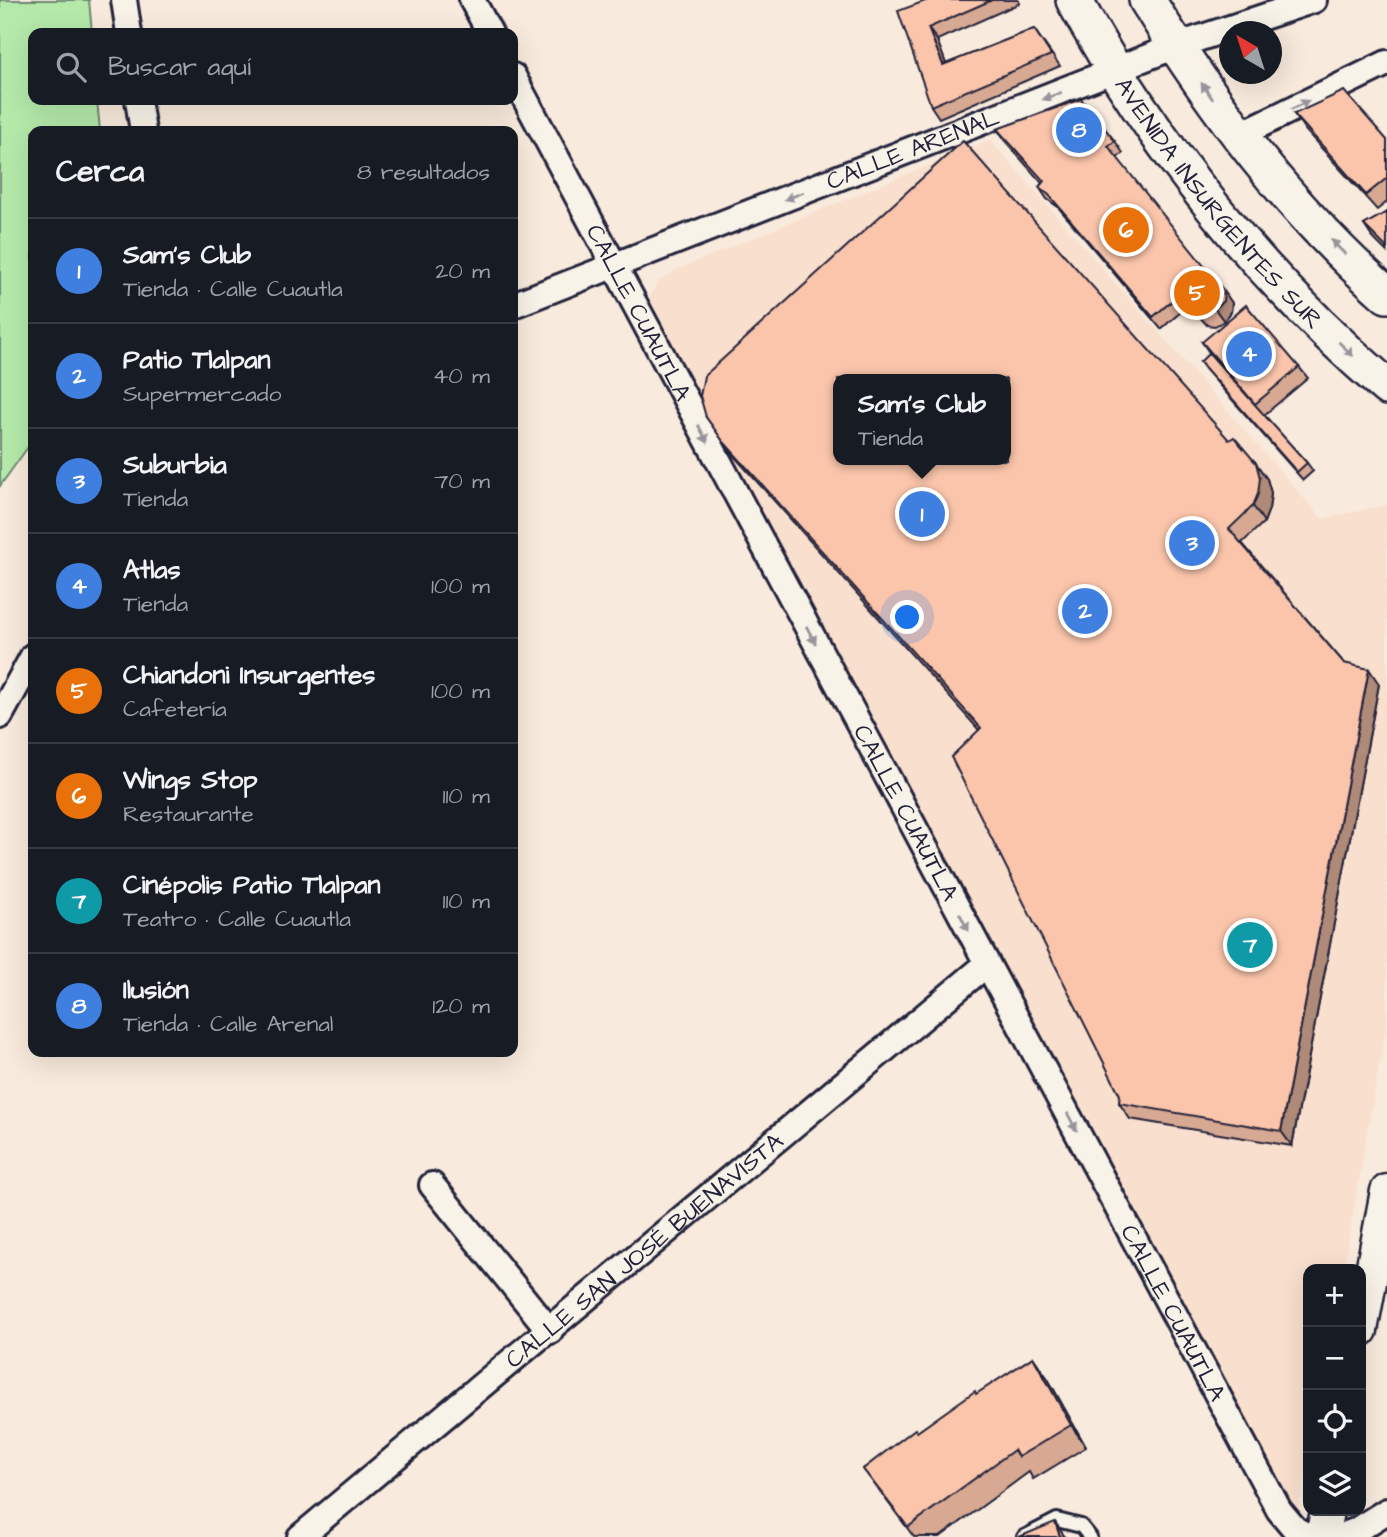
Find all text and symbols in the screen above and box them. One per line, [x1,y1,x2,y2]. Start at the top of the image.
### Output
north arrow [1219,21,1282,84]
search box [28,28,518,105]
icon: search [52,48,90,86]
text: Buscar aquí [108,49,251,85]
street label: AVENIDA INSURGENTES SUR [1106,71,1330,337]
one-way arrow [1200,82,1214,100]
one-way arrow [1041,90,1062,101]
one-way arrow [1290,100,1310,111]
street label: CALLE ARENAL [821,101,1005,199]
pin: 8 [1056,104,1102,156]
text: Cerca [56,151,144,193]
text: 8 resultados [357,156,490,188]
one-way arrow [784,190,805,201]
pin: 6 [1103,204,1149,256]
street label: CALLE CUAUTLA [577,219,699,407]
text: Sam's Club [123,237,251,273]
one-way arrow [1330,239,1347,256]
text: 1 [78,255,80,287]
text: 20 m [435,255,490,287]
pin: 5 [1174,267,1220,319]
text: Tienda · Calle Cuautla [123,273,343,305]
pin: 4 [1226,328,1272,380]
one-way arrow [1337,341,1354,357]
text: Patio Tlalpan [123,342,271,378]
text: 2 [72,360,86,392]
text: 40 m [433,360,490,392]
popup [833,374,1011,465]
text: Supermercado [123,378,281,410]
text: Sam's Club [858,386,986,422]
text: Tienda [858,422,923,454]
one-way arrow [698,424,709,444]
text: Suburbia [123,447,227,483]
text: 3 [73,465,85,497]
text: 70 m [434,465,490,497]
text: Tienda [123,483,188,515]
pin: 1 [899,488,945,540]
pin: 3 [1169,517,1215,569]
text: Atlas [123,552,181,588]
text: 4 [71,570,87,602]
text: 100 m [431,570,490,602]
pin: 2 [1062,585,1108,637]
text: Tienda [123,588,188,620]
your location [890,600,924,634]
one-way arrow [805,625,816,645]
text: Chiandoni Insurgentes [123,657,375,693]
text: 5 [71,675,87,707]
text: 100 m [431,675,490,707]
text: Cafetería [123,693,227,725]
street label: CALLE CUAUTLA [844,719,967,907]
text: Wings Stop [123,762,258,798]
text: 6 [72,780,86,812]
text: 110 m [442,780,490,812]
text: Restaurante [123,798,254,830]
text: Cinépolis Patio Tlalpan [123,867,381,903]
text: 7 [72,885,86,917]
text: 110 m [442,885,490,917]
text: Teatro · Calle Cuautla [123,903,351,935]
one-way arrow [959,912,970,932]
pin: 7 [1227,919,1273,971]
text: Ilusión [123,972,189,1008]
text: 8 [72,990,86,1022]
text: 120 m [432,990,490,1022]
text: Tienda · Calle Arenal [123,1008,333,1040]
one-way arrow [1065,1113,1077,1133]
street label: CALLE SAN JOSÉ BUENAVISTA [498,1125,791,1377]
street label: CALLE CUAUTLA [1112,1219,1234,1407]
map controls [1303,1264,1366,1516]
button: + [1303,1264,1366,1327]
button: − [1303,1327,1366,1390]
button: locate [1303,1390,1366,1453]
button: layers [1303,1453,1366,1516]

